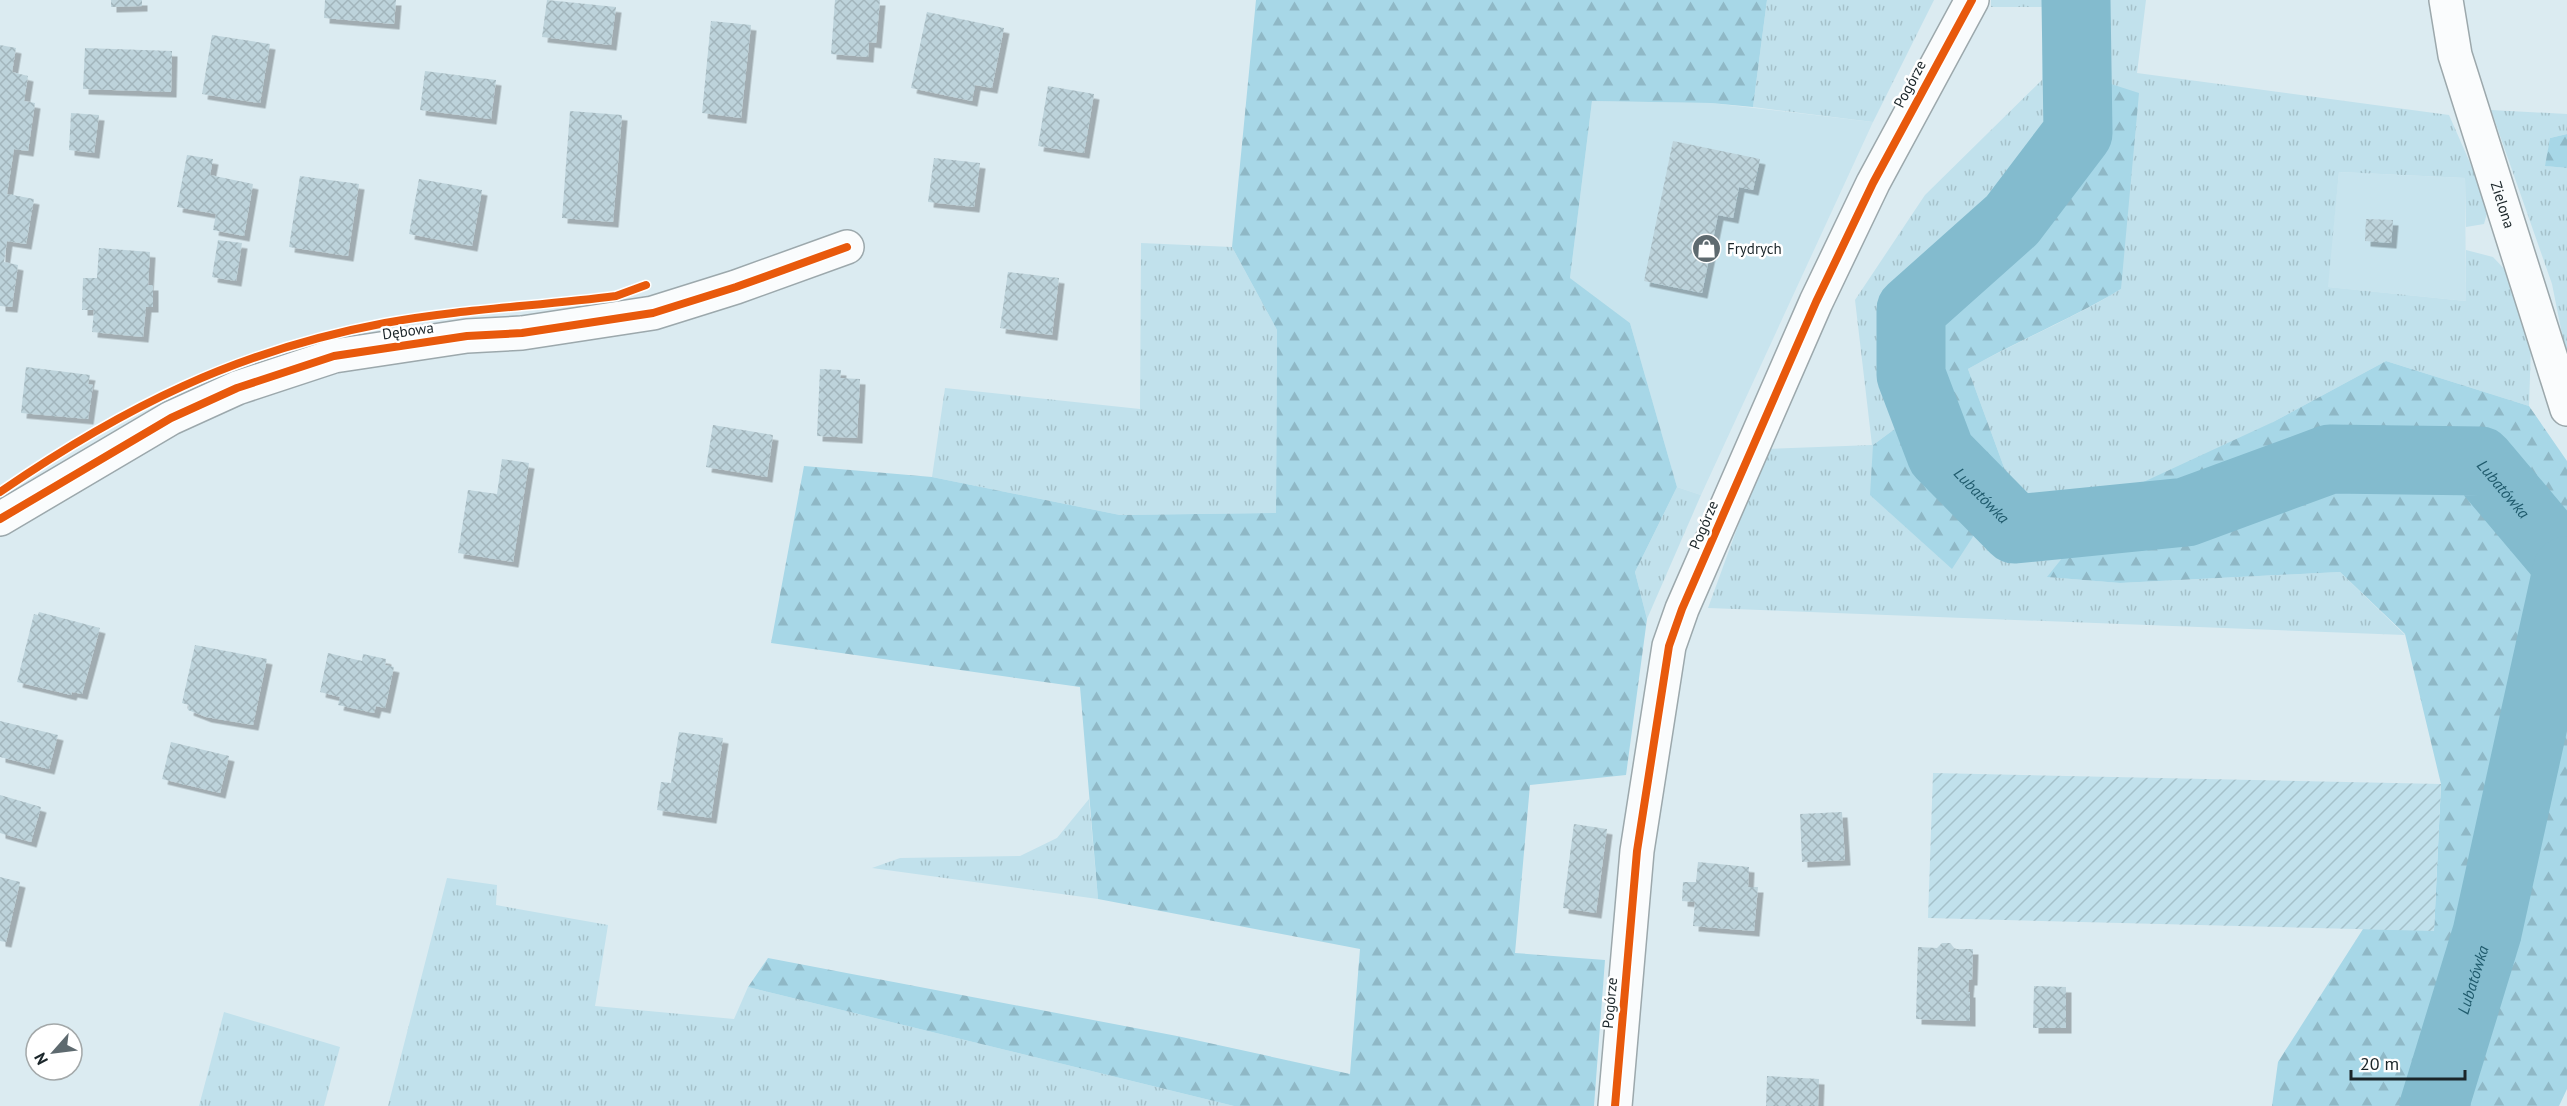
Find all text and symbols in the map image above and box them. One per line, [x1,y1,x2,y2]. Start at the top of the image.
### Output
street label: Pogórze [1889,57,1930,111]
street label: Zielona [2487,179,2519,231]
shop icon: Frydrych [1690,233,1722,265]
place label: Frydrych [1727,239,1782,258]
street label: Dębowa [381,317,435,344]
water label: Lubatówka [2473,455,2534,522]
water label: Lubatówka [1950,463,2014,528]
street label: Pogórze [1685,498,1722,552]
water label: Lubatówka [2453,943,2493,1016]
street label: Pogórze [1598,977,1621,1029]
north arrow [24,1022,84,1082]
scale bar [2351,1043,2465,1081]
text: N [29,1050,52,1068]
text: 20 m [2360,1052,2399,1075]

